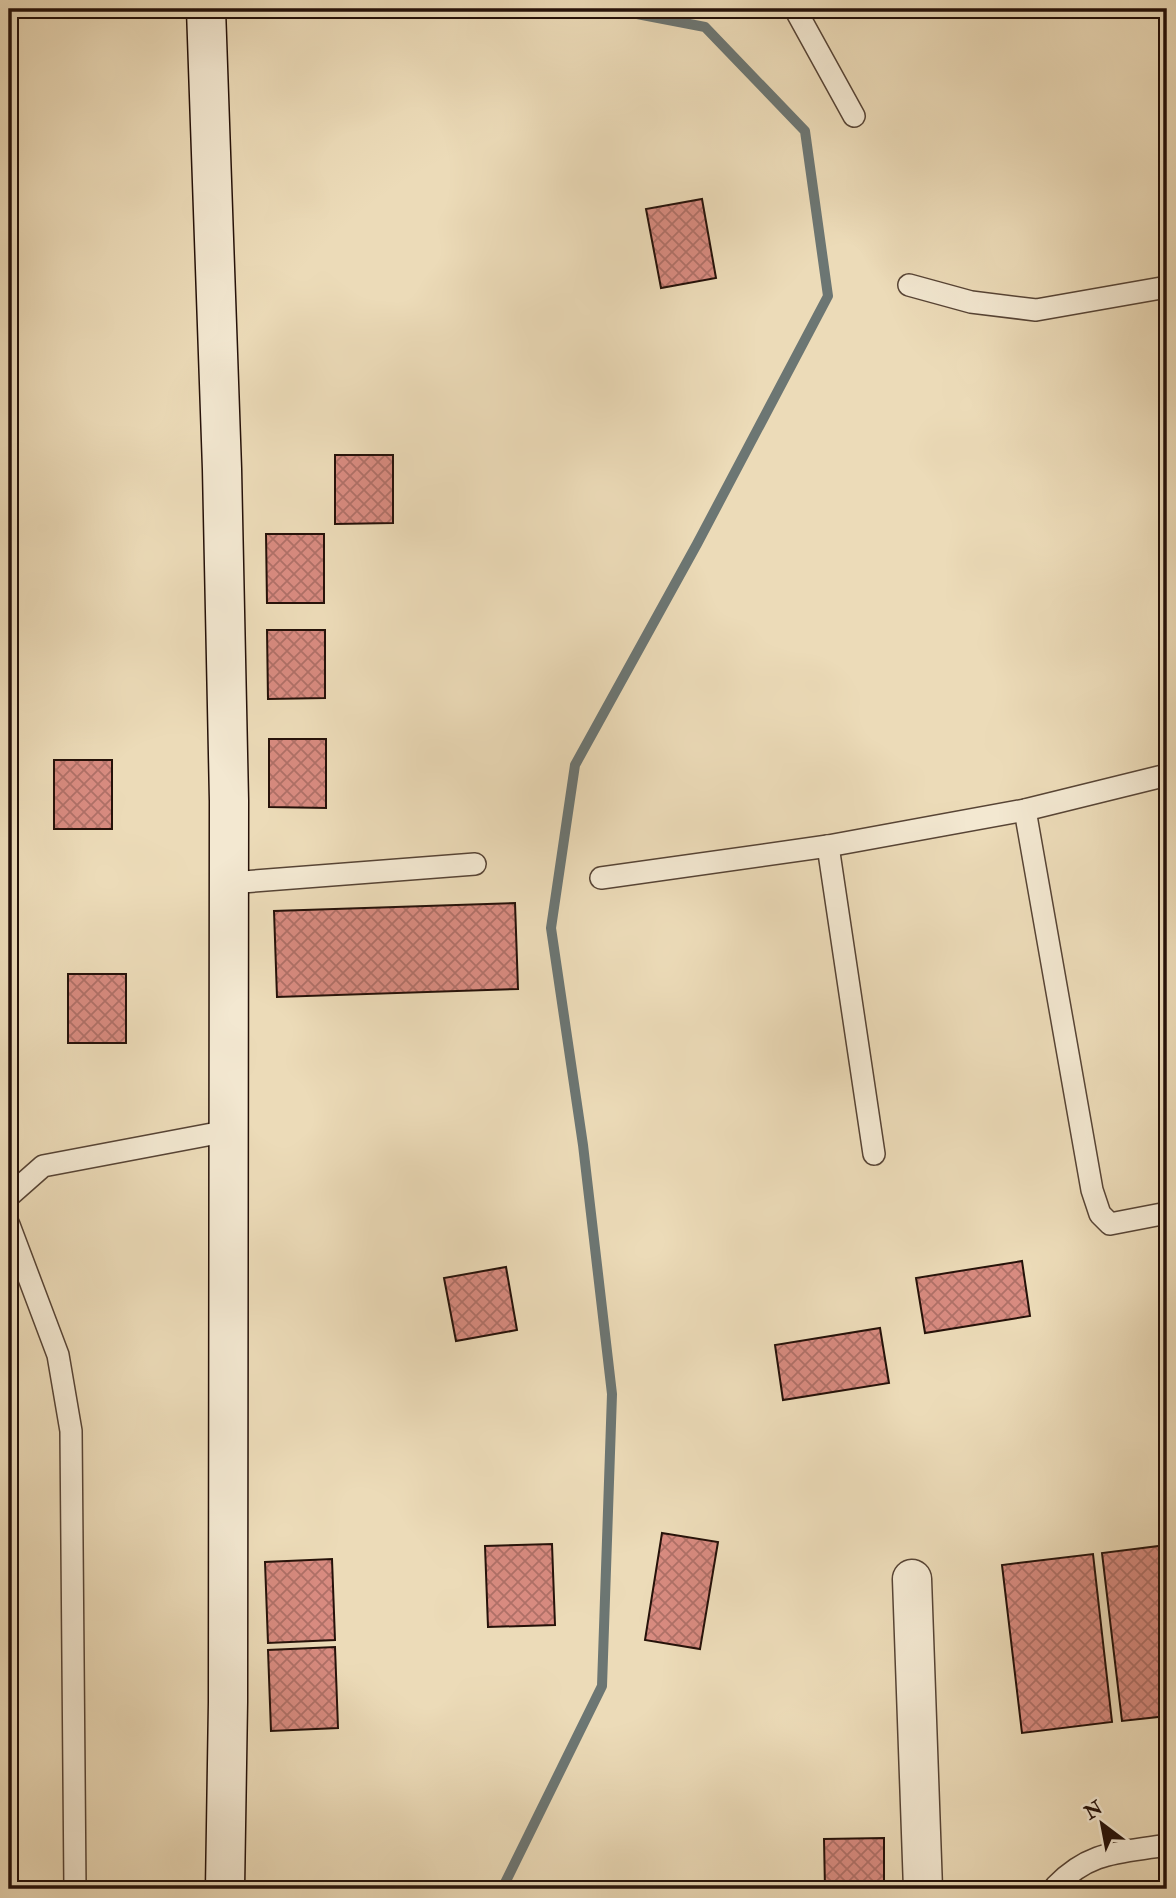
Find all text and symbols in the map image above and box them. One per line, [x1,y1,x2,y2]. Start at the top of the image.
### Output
north arrow [1068,1790,1138,1860]
text: N [1079,1795,1108,1826]

